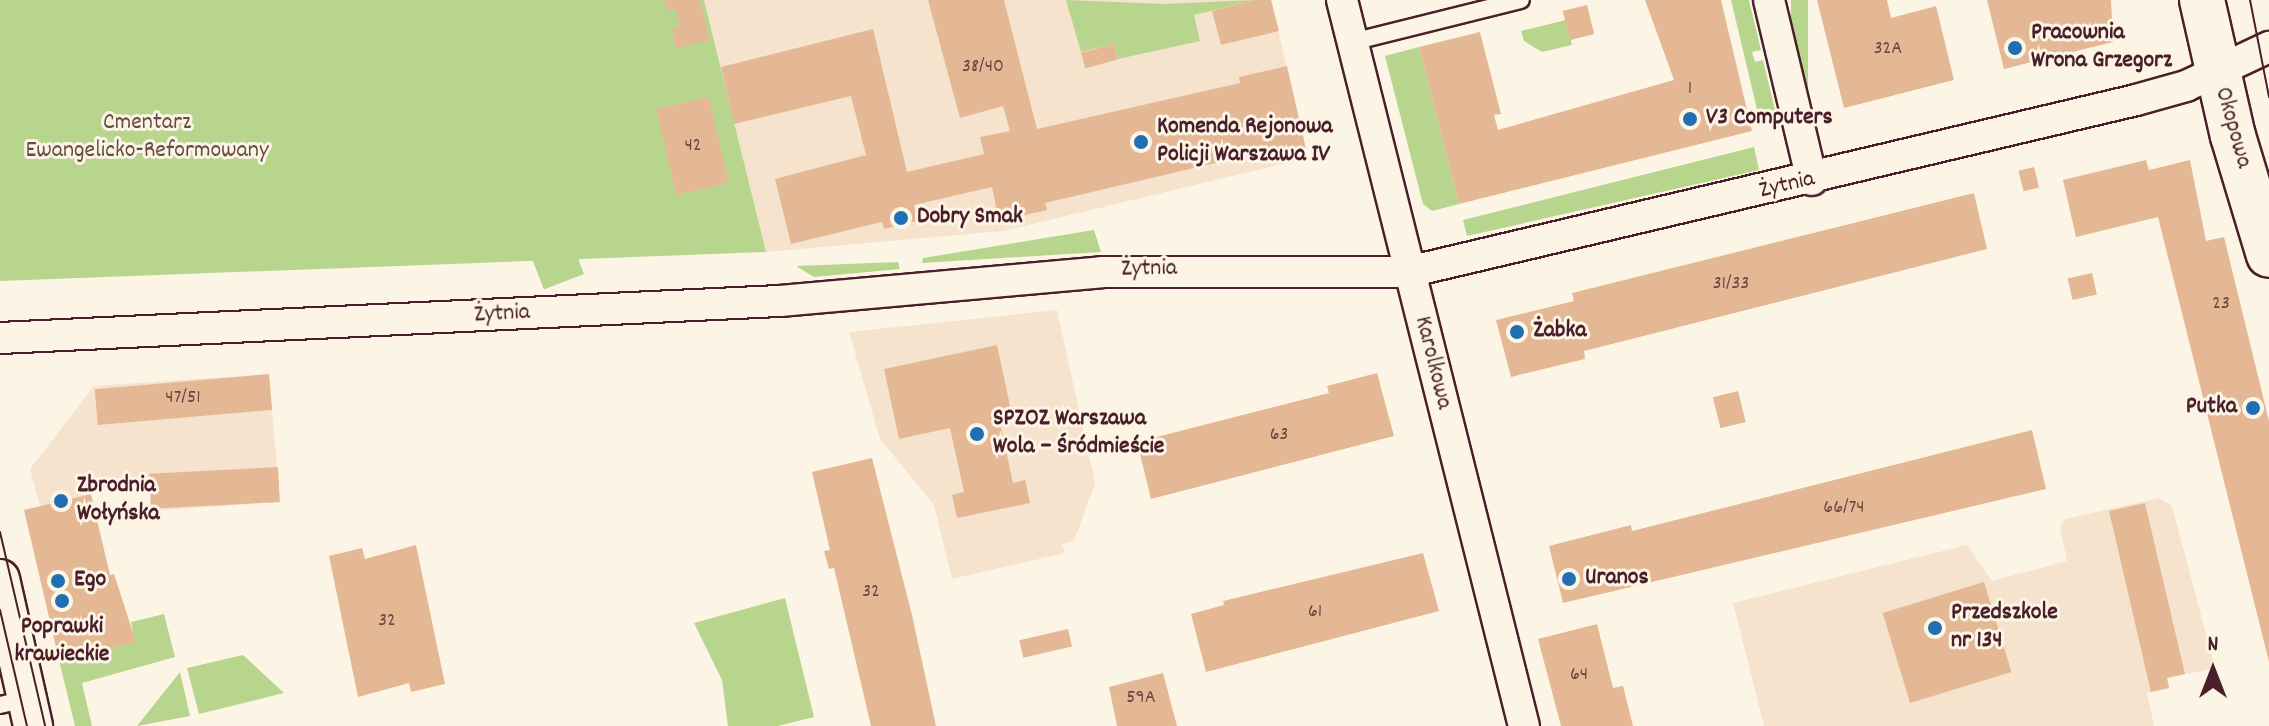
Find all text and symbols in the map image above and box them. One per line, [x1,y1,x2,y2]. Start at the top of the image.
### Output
place label: Pracownia Wrona Grzegorz [2031,20,2172,76]
house number: 32A [1874,37,1902,61]
marker: Pracownia Wrona Grzegorz [2006,39,2024,57]
house number: 38/40 [962,55,1004,79]
house number: 1 [1688,77,1692,101]
street label: Okopowa [2207,84,2257,172]
place label: V3 Computers [1706,105,1833,133]
park label: Cmentarz Ewangelicko-Reformowany [25,110,269,166]
marker: V3 Computers [1681,110,1699,128]
place label: Komenda Rejonowa Policji Warszawa IV [1157,114,1333,170]
marker: Komenda Rejonowa Policji Warszawa IV [1132,133,1150,151]
house number: 42 [684,134,702,158]
street label: Żytnia [1756,166,1818,206]
place label: Dobry Smak [917,204,1023,232]
marker: Dobry Smak [892,209,910,227]
street label: Żytnia [1121,255,1177,285]
house number: 31/33 [1713,272,1749,296]
house number: 23 [2212,292,2230,316]
street label: Żytnia [473,299,531,331]
street label: Karolkowa [1407,313,1457,413]
place label: Żabka [1533,318,1586,346]
marker: Żabka [1508,323,1526,341]
house number: 47/51 [165,386,201,410]
place label: Putka [2186,394,2237,422]
marker: Putka [2244,399,2262,417]
place label: SPZOZ Warszawa Wola – Śródmieście [993,406,1164,462]
house number: 63 [1270,423,1288,447]
marker: SPZOZ Warszawa Wola – Śródmieście [968,425,986,443]
place label: Zbrodnia Wołyńska [77,473,160,529]
marker: Zbrodnia Wołyńska [52,492,70,510]
house number: 66/74 [1823,496,1865,520]
place label: Uranos [1585,565,1649,593]
place label: Ego [74,567,106,595]
marker: Uranos [1560,570,1578,588]
marker: Ego [49,572,67,590]
house number: 32 [862,580,880,604]
marker: Poprawki krawieckie [53,592,71,610]
house number: 61 [1308,600,1322,624]
place label: Przedszkole nr 134 [1951,600,2058,656]
house number: 32 [378,609,396,633]
place label: Poprawki krawieckie [15,614,109,670]
marker: Przedszkole nr 134 [1926,619,1944,637]
north arrow [2173,630,2253,710]
text: N [2208,630,2218,661]
house number: 64 [1570,663,1588,687]
house number: 59A [1126,686,1156,710]

